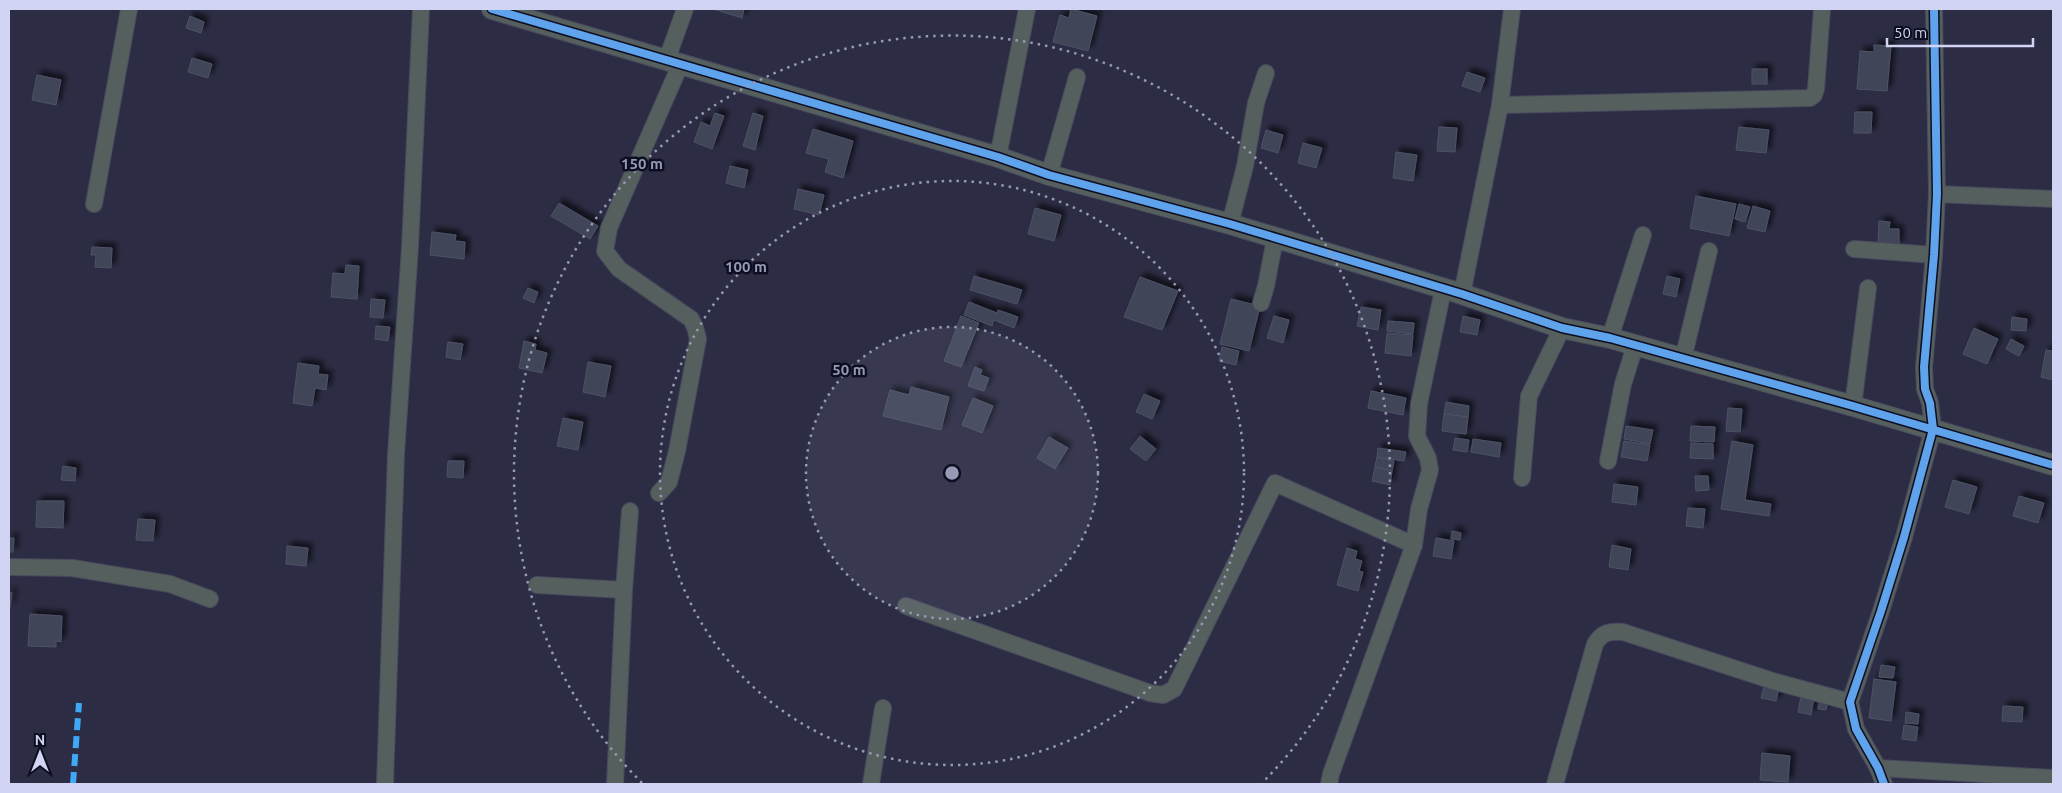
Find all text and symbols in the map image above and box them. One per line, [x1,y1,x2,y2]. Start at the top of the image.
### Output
scale bar [1887,15,2033,47]
text: 50 m [1894,24,1927,41]
text: 150 m [621,155,663,172]
text: 100 m [725,258,767,275]
text: 50 m [832,361,866,378]
centre of rings [943,464,961,482]
north arrow [15,728,65,778]
text: N [35,732,45,748]

